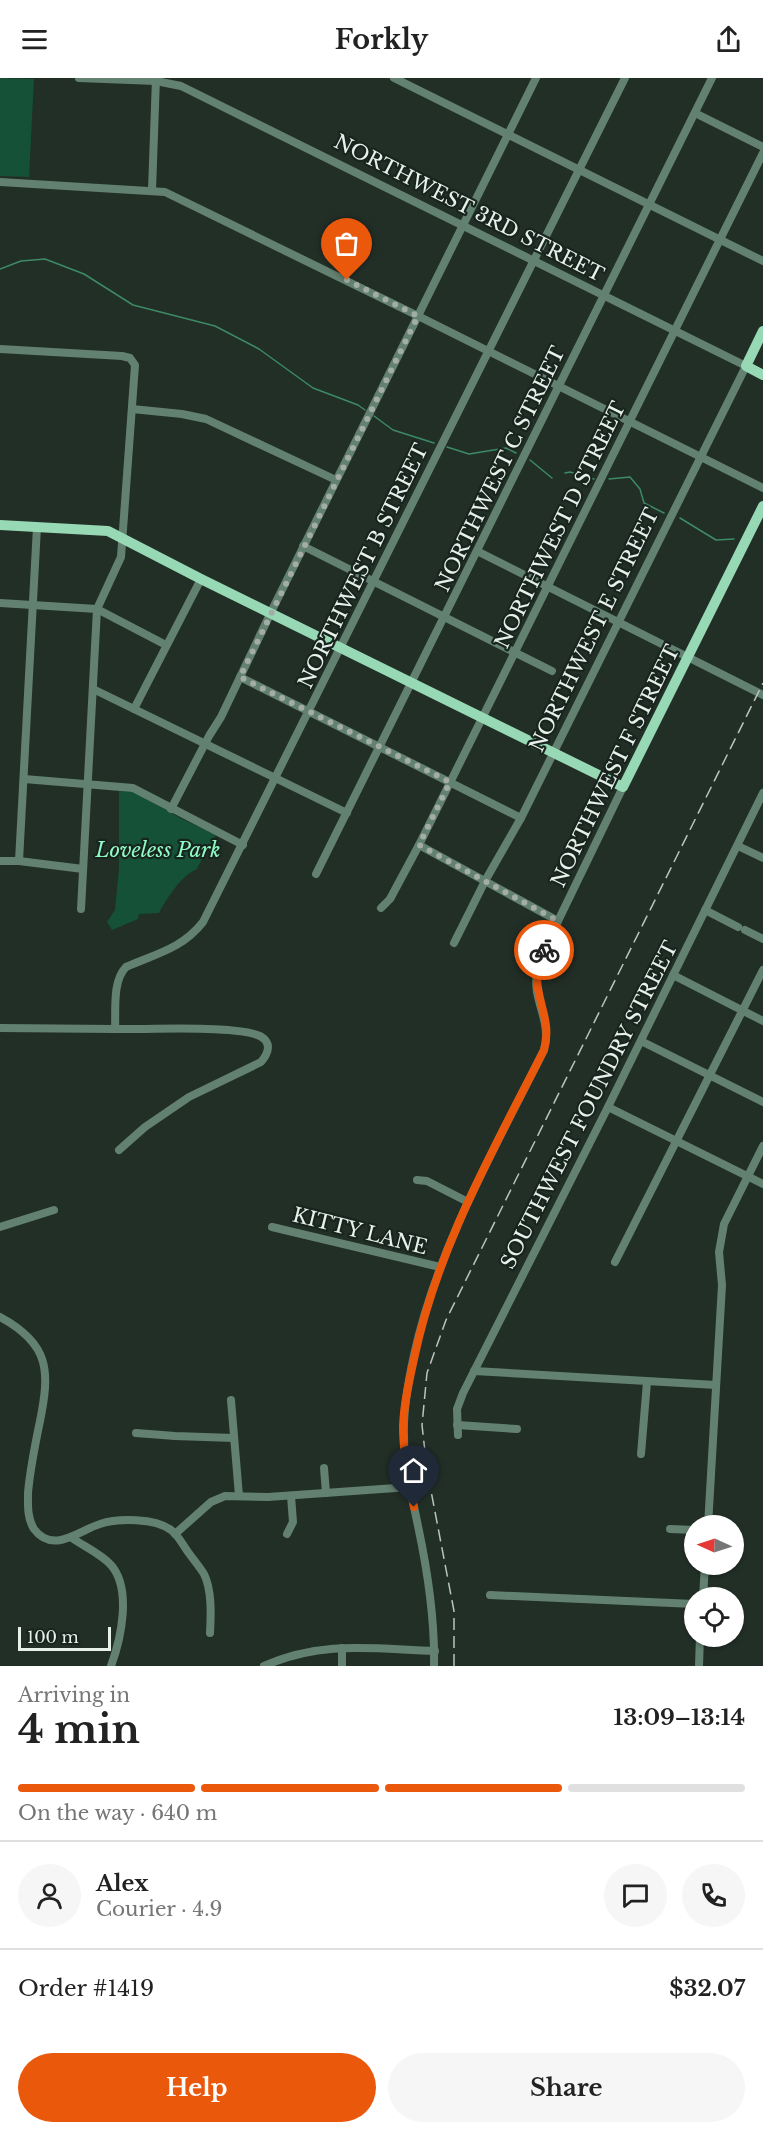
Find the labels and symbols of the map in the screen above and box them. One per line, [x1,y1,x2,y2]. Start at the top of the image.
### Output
street label: NORTHWEST 3RD STREET [330,129,608,287]
pin [321,218,372,280]
street label: NORTHWEST C STREET [430,343,570,595]
street label: NORTHWEST D STREET [490,398,630,652]
street label: NORTHWEST B STREET [293,440,433,692]
street label: NORTHWEST E STREET [524,504,664,756]
street label: NORTHWEST F STREET [546,641,684,891]
park label: Loveless Park [95,838,220,862]
courier [514,920,574,980]
street label: SOUTHWEST FOUNDRY STREET [496,937,682,1273]
street label: KITTY LANE [290,1203,430,1259]
pin [388,1445,439,1507]
north arrow [684,1515,744,1575]
scale bar [18,1624,111,1652]

